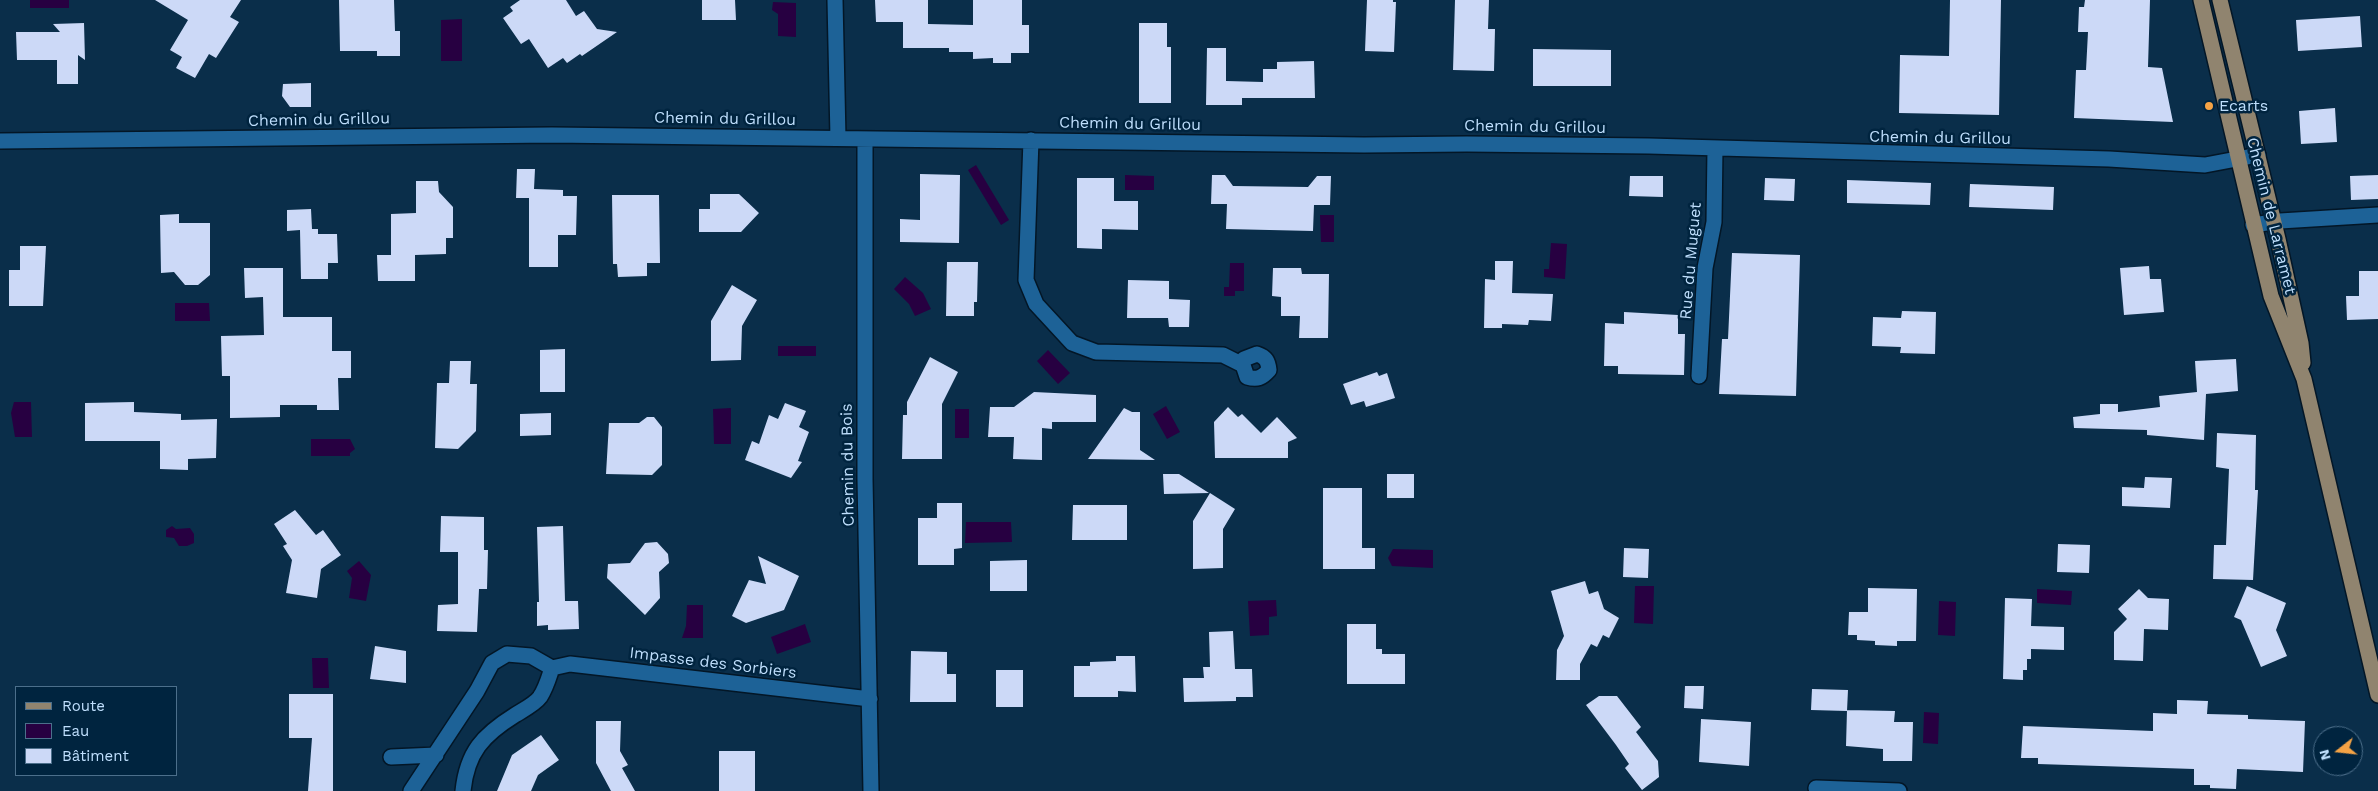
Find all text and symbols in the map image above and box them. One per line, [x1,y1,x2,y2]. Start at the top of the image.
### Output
place label: Ecarts [2219,96,2268,116]
marker: Ecarts [2203,100,2215,112]
street label: Chemin du Grillou [654,108,796,130]
street label: Chemin du Grillou [248,109,390,131]
street label: Chemin du Grillou [1059,113,1201,135]
street label: Chemin du Grillou [1464,116,1606,138]
street label: Chemin du Grillou [1869,127,2011,149]
street label: Chemin de Larramet [2242,135,2300,297]
street label: Rue du Muguet [1676,201,1706,321]
street label: Chemin du Bois [837,403,859,527]
street label: Impasse des Sorbiers [628,643,798,683]
legend [15,686,178,776]
text: Route [62,697,105,715]
text: Eau [62,722,89,740]
north arrow [2313,726,2363,776]
text: Bâtiment [62,747,129,765]
text: N [2315,748,2334,762]

